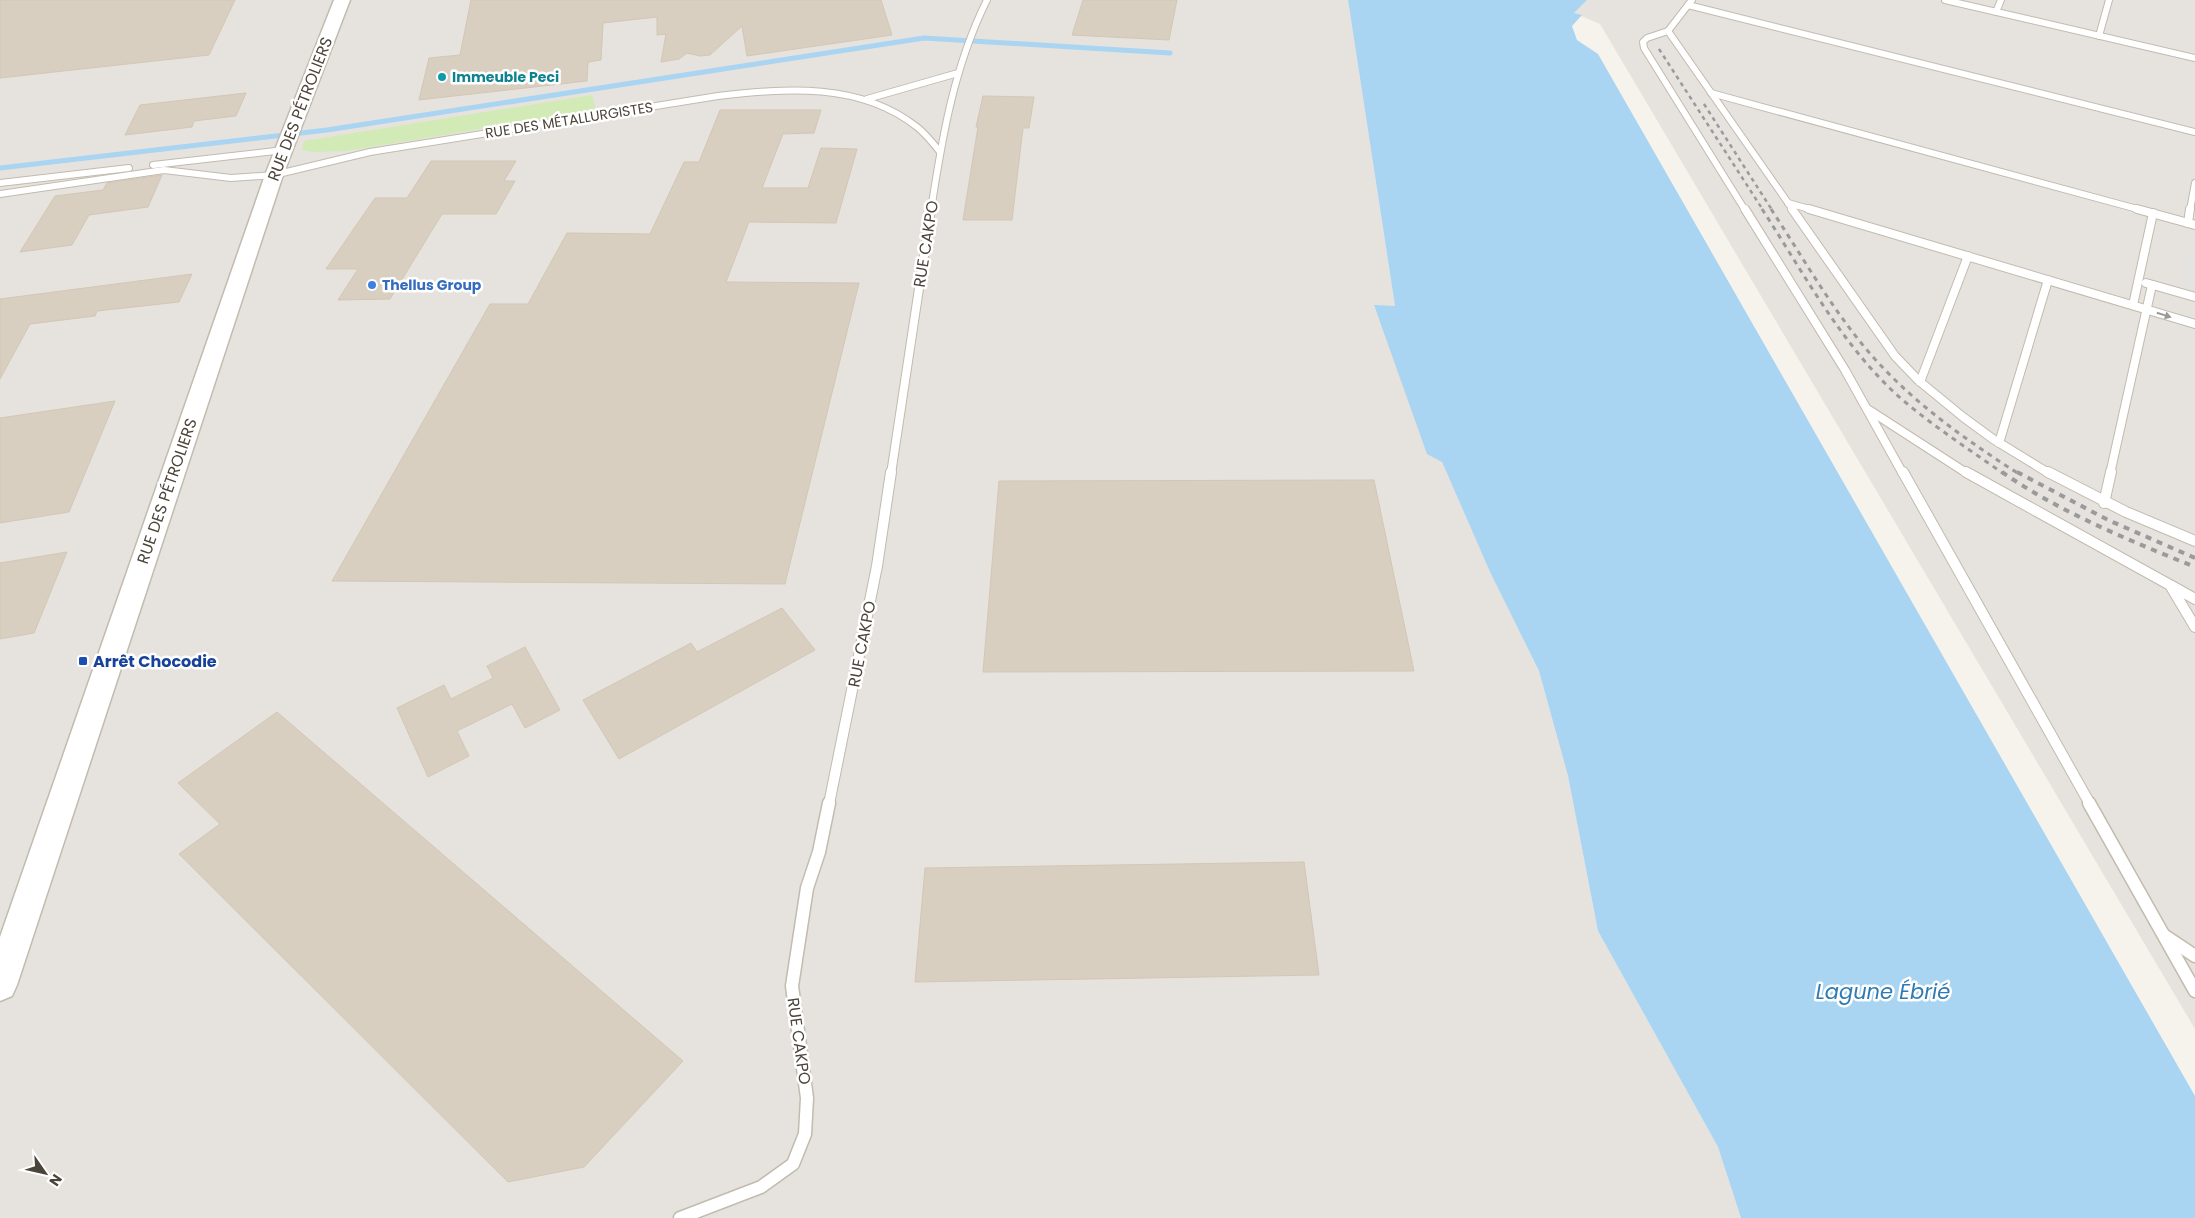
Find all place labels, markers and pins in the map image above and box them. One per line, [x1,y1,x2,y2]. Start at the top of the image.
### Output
place label: Immeuble Peci [452,67,559,87]
marker: Immeuble Peci [436,71,448,83]
place label: Thellus Group [382,275,482,295]
marker: Thellus Group [366,279,378,291]
place label: Arrêt Chocodie [93,650,217,673]
marker: Arrêt Chocodie [77,655,89,667]

